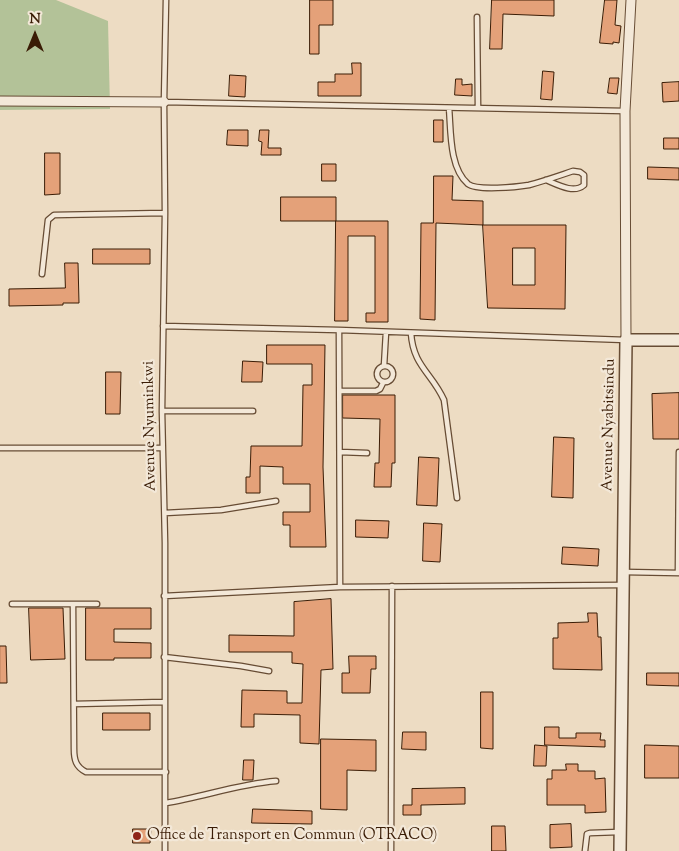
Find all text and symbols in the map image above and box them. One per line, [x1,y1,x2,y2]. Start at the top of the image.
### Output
north arrow [10,10,60,60]
text: N [29,10,41,30]
street label: Avenue Nyabitsindu [600,358,620,492]
street label: Avenue Nyuminkwi [141,361,161,491]
place label: Office de Transport en Commun (OTRACO) [147,827,437,845]
marker: Office de Transport en Commun (OTRACO) [131,830,143,842]

